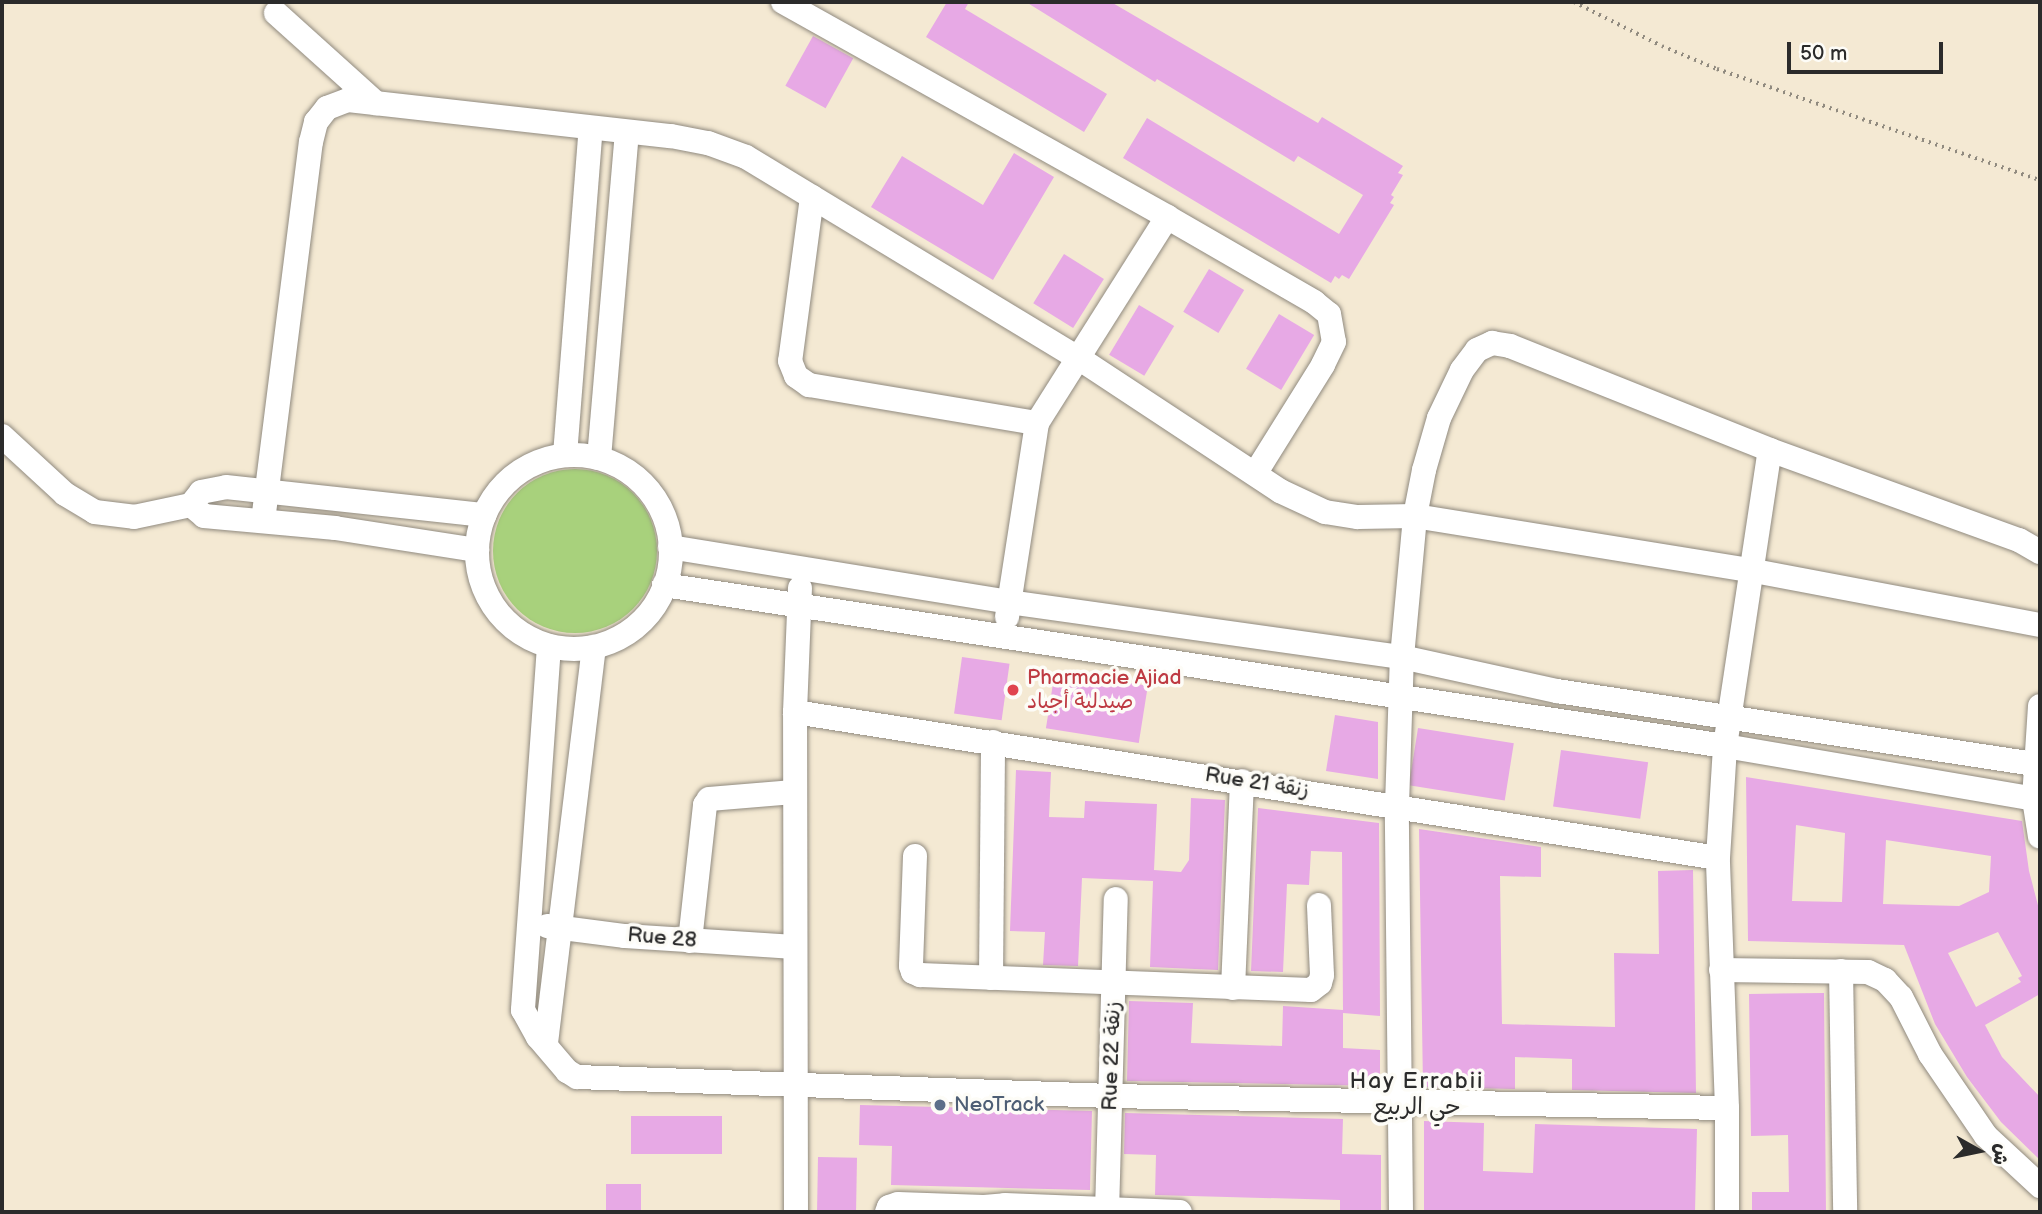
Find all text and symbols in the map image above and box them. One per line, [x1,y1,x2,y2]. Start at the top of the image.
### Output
scale bar [1790,28,1946,72]
text: 50 m [1800,41,1847,66]
place label: Pharmacie Ajiad صيدلية أجياد [1027,665,1181,715]
marker: Pharmacie Ajiad صيدلية أجياد [1005,682,1021,698]
street label: Rue 21 زنقة [1203,762,1311,804]
street label: Rue 28 [626,922,698,954]
street label: Rue 22 زنقة [1097,1001,1127,1111]
district label: Hay Errabii حي الربيع [1350,1067,1484,1121]
place label: NeoTrack [954,1092,1044,1118]
marker: NeoTrack [932,1097,948,1113]
north arrow [1944,1116,2014,1186]
text: ش [1987,1142,2013,1166]

